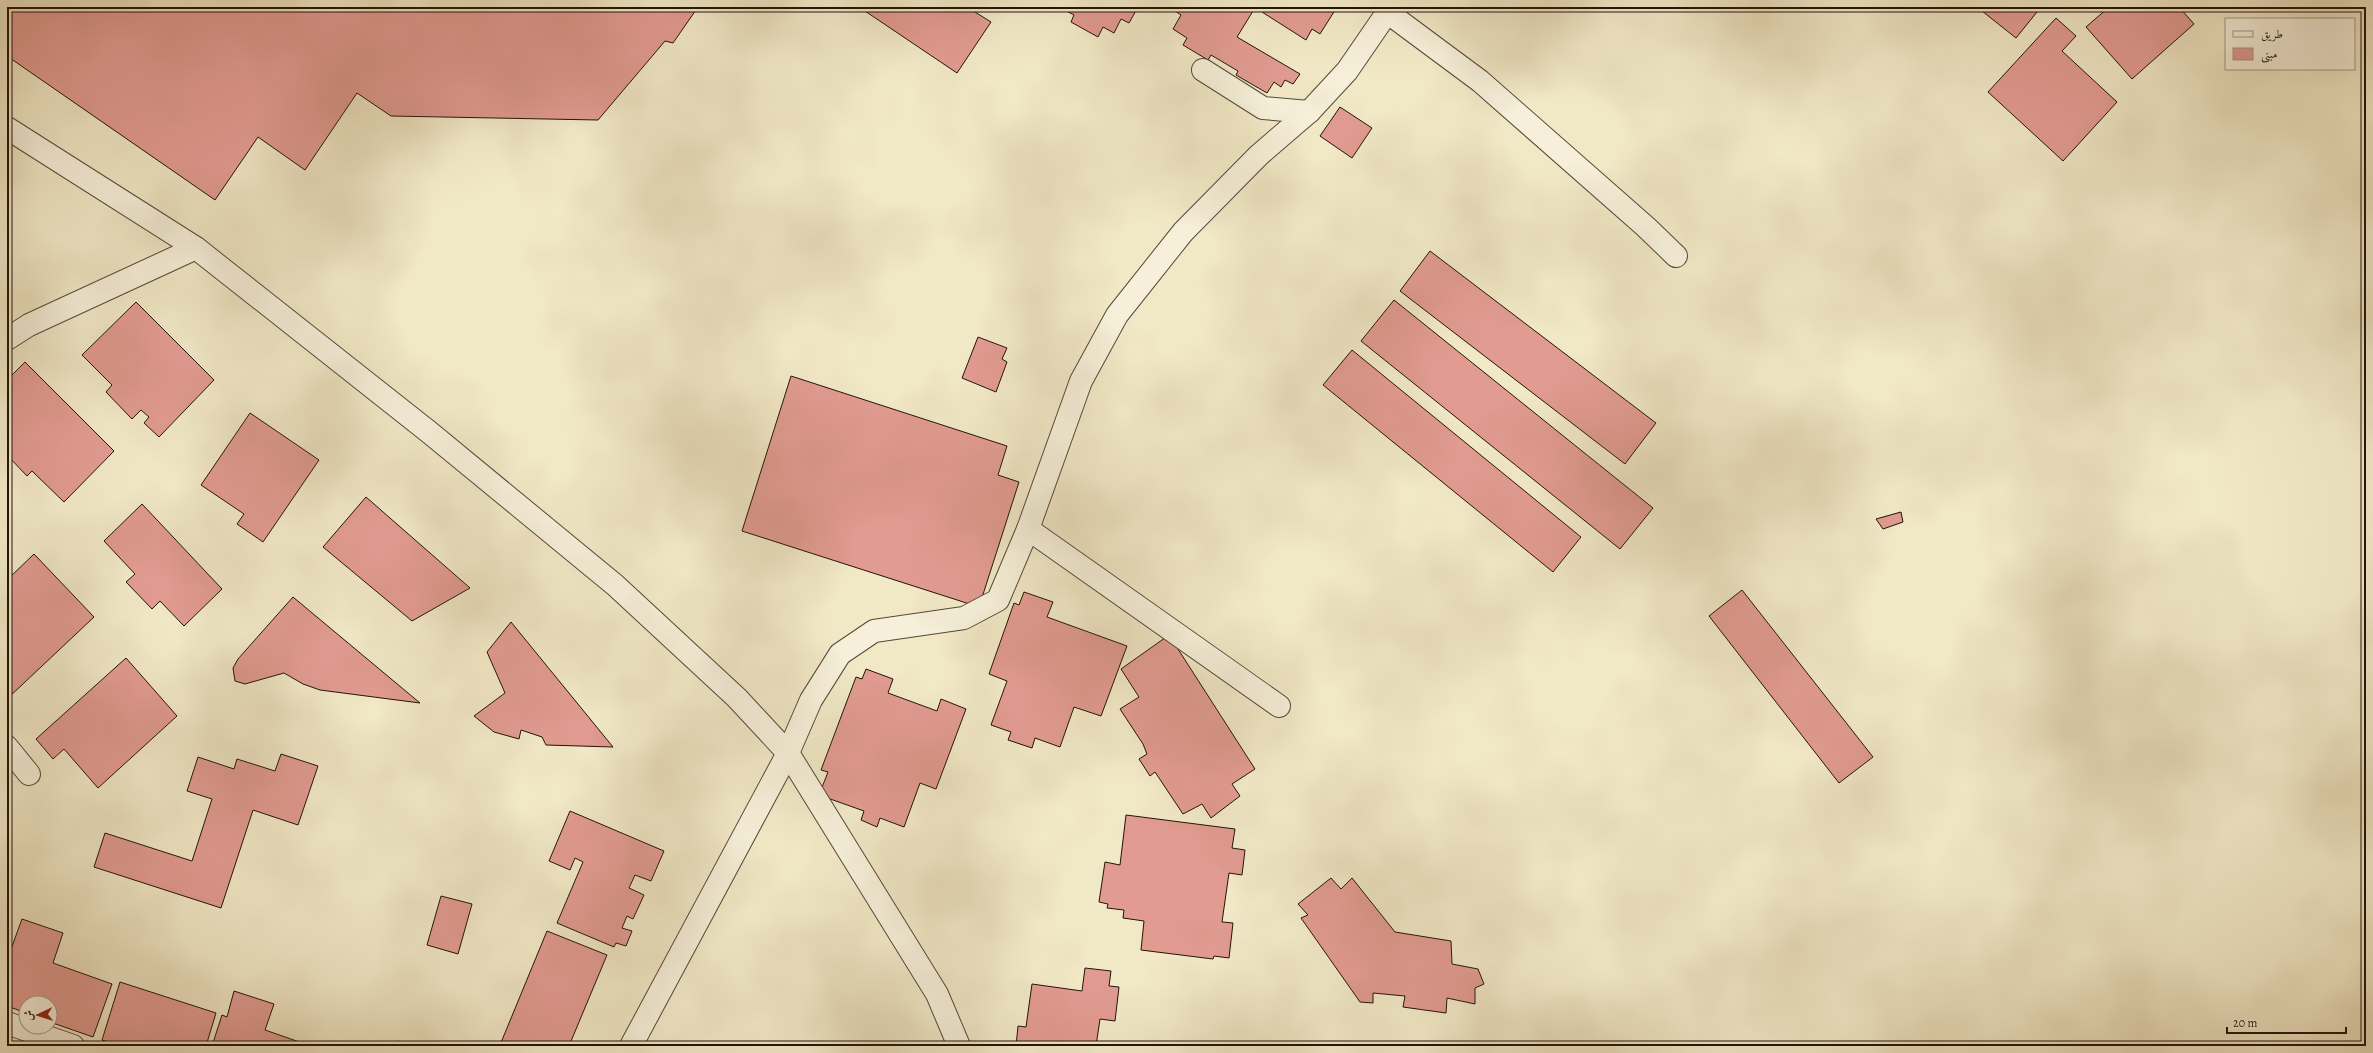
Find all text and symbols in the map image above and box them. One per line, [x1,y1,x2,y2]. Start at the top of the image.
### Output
legend [2225,18,2355,70]
text: طريق [2261,26,2283,42]
text: مبنى [2261,46,2277,63]
north arrow [18,995,58,1035]
scale bar [2227,1009,2346,1035]
text: ش [21,1010,36,1022]
text: 20 m [2233,1015,2257,1031]

